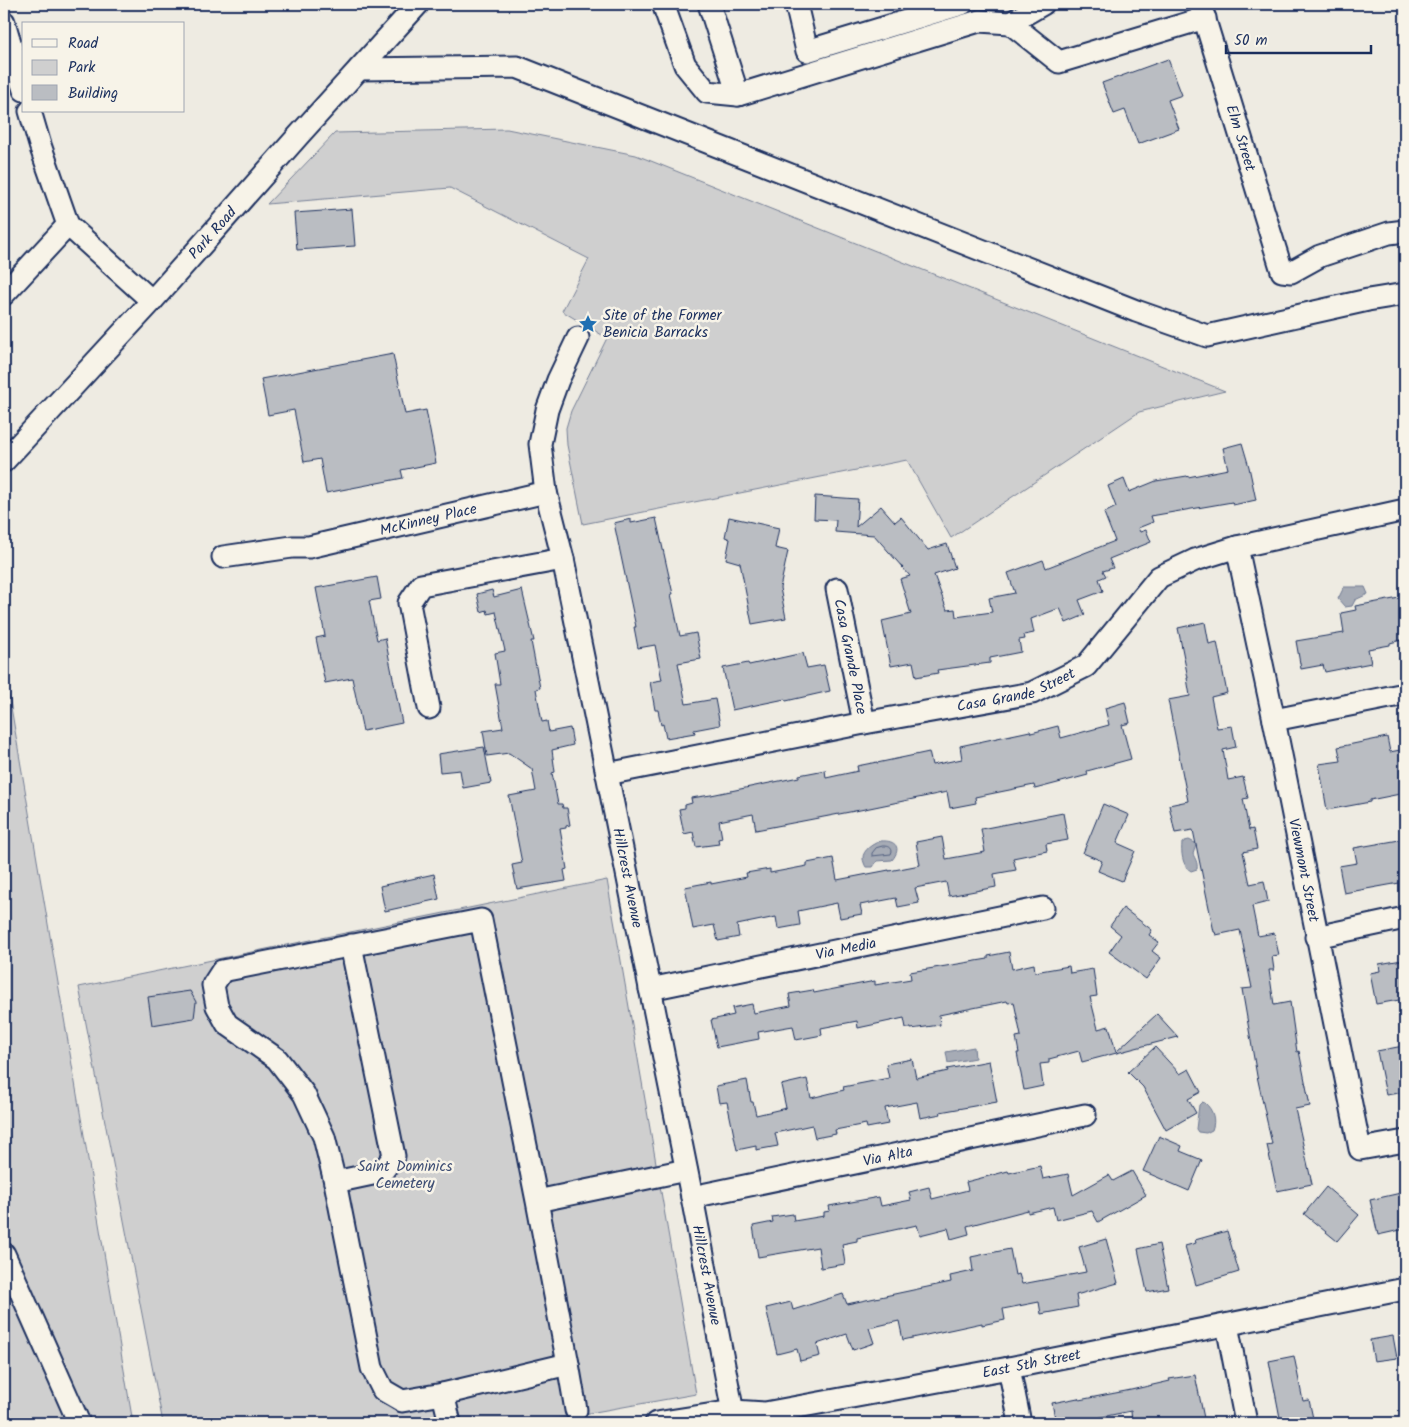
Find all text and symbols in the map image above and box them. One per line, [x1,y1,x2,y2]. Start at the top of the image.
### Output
legend [22,22,185,112]
scale bar [1226,22,1372,54]
text: 50 m [1234,29,1268,53]
text: Road [68,32,99,56]
text: Park [68,56,96,80]
text: Building [68,82,118,106]
street label: Elm Street [1219,102,1262,175]
street label: Park Road [183,201,243,265]
place label: Site of the Former Benicia Barracks [603,304,722,345]
place icon: Site of the Former Benicia Barracks [577,313,599,335]
street label: McKinney Place [377,497,480,543]
street label: Casa Grande Place [826,597,873,717]
street label: Casa Grande Street [955,662,1080,719]
street label: Viewmont Street [1281,816,1325,924]
street label: Hillcrest Avenue [605,826,649,931]
street label: Via Media [814,932,879,968]
street label: Via Alta [861,1140,915,1174]
park label: Saint Dominics Cemetery [358,1155,453,1196]
street label: Hillcrest Avenue [685,1223,727,1328]
street label: East 5th Street [980,1343,1083,1386]

